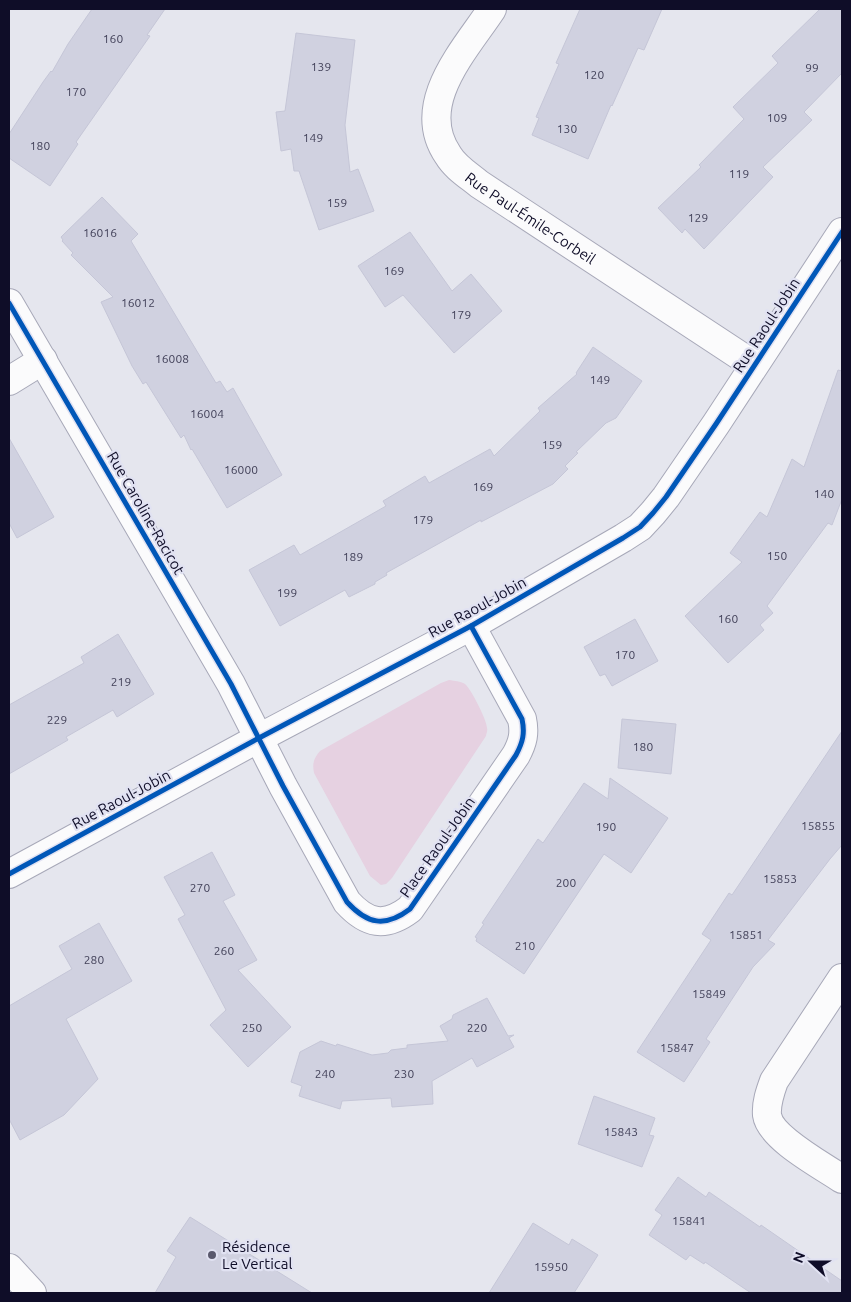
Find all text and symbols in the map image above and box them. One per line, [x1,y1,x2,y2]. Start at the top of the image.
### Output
house number: 160 [103,32,123,45]
house number: 139 [311,60,331,73]
house number: 99 [805,61,819,74]
house number: 120 [584,68,604,81]
house number: 170 [66,85,86,98]
house number: 109 [767,111,787,124]
house number: 130 [557,122,577,135]
house number: 149 [303,131,323,144]
house number: 180 [30,139,50,152]
house number: 119 [729,167,749,180]
street label: Rue Paul-Émile-Corbeil [462,168,599,267]
house number: 159 [327,196,347,209]
house number: 129 [688,211,708,224]
house number: 16016 [83,226,117,239]
house number: 169 [384,264,404,277]
street label: Rue Raoul-Jobin [729,275,803,375]
house number: 16012 [121,296,155,309]
house number: 179 [451,308,471,321]
house number: 16008 [155,352,189,365]
house number: 149 [590,373,610,386]
house number: 16004 [190,407,224,420]
house number: 159 [542,438,562,451]
street label: Rue Caroline-Racicot [104,449,188,578]
house number: 16000 [224,463,258,476]
house number: 169 [473,480,493,493]
house number: 140 [814,487,834,500]
house number: 179 [413,513,433,526]
house number: 150 [767,549,787,562]
house number: 189 [343,550,363,563]
street label: Rue Raoul-Jobin [425,573,529,641]
house number: 199 [277,586,297,599]
house number: 160 [718,612,738,625]
house number: 170 [615,648,635,661]
house number: 219 [111,675,131,688]
house number: 229 [47,713,67,726]
house number: 180 [633,740,653,753]
street label: Rue Raoul-Jobin [69,766,173,832]
street label: Place Raoul-Jobin [396,793,478,901]
house number: 15855 [801,819,835,832]
house number: 190 [596,820,616,833]
house number: 15853 [763,872,797,885]
house number: 200 [556,876,576,889]
house number: 270 [190,881,210,894]
house number: 15851 [729,928,763,941]
house number: 210 [515,939,535,952]
house number: 260 [214,944,234,957]
house number: 280 [84,953,104,966]
house number: 15849 [692,987,726,1000]
house number: 250 [242,1021,262,1034]
house number: 220 [467,1021,487,1034]
house number: 15847 [660,1041,694,1054]
house number: 240 [315,1067,335,1080]
house number: 230 [394,1067,414,1080]
house number: 15843 [604,1125,638,1138]
house number: 15841 [672,1214,706,1227]
north arrow [786,1237,836,1287]
place label: Résidence Le Vertical [222,1238,292,1272]
marker: Résidence Le Vertical [206,1249,218,1261]
text: N [790,1250,808,1265]
house number: 15950 [534,1260,568,1273]

